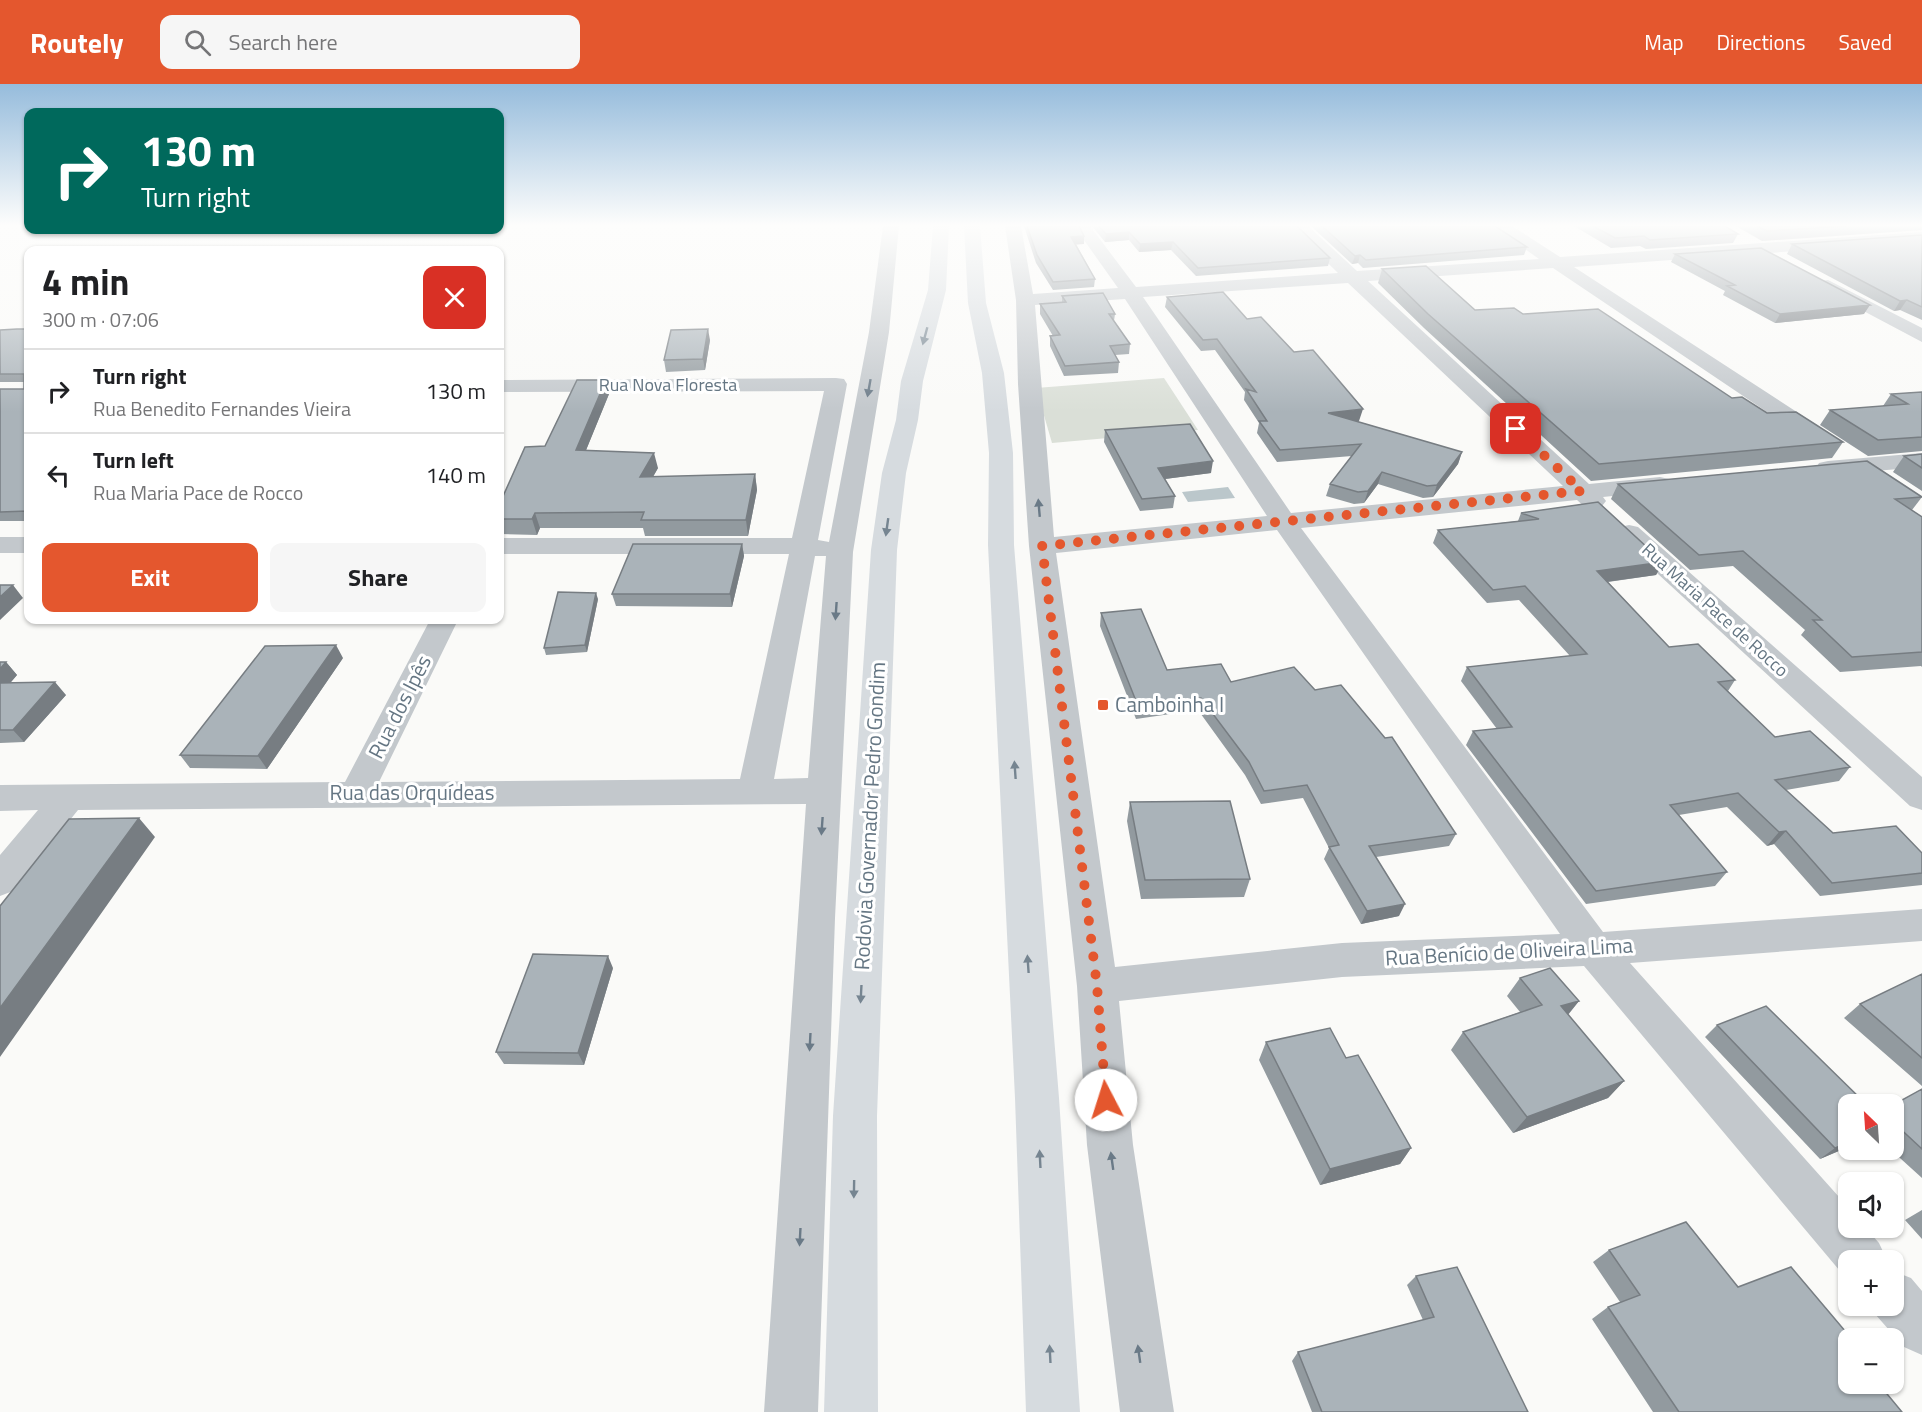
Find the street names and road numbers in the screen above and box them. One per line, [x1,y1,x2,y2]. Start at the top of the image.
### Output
street label: Rua Nova Floresta [599,371,737,398]
street label: Rua Maria Pace de Rocco [1636,536,1795,683]
street label: Rua dos Ipês [359,649,439,764]
street label: Rodovia Governador Pedro Gondim [845,661,893,971]
street label: Rua das Orquídeas [330,776,494,808]
street label: Rua Benício de Oliveira Lima [1384,929,1634,973]

